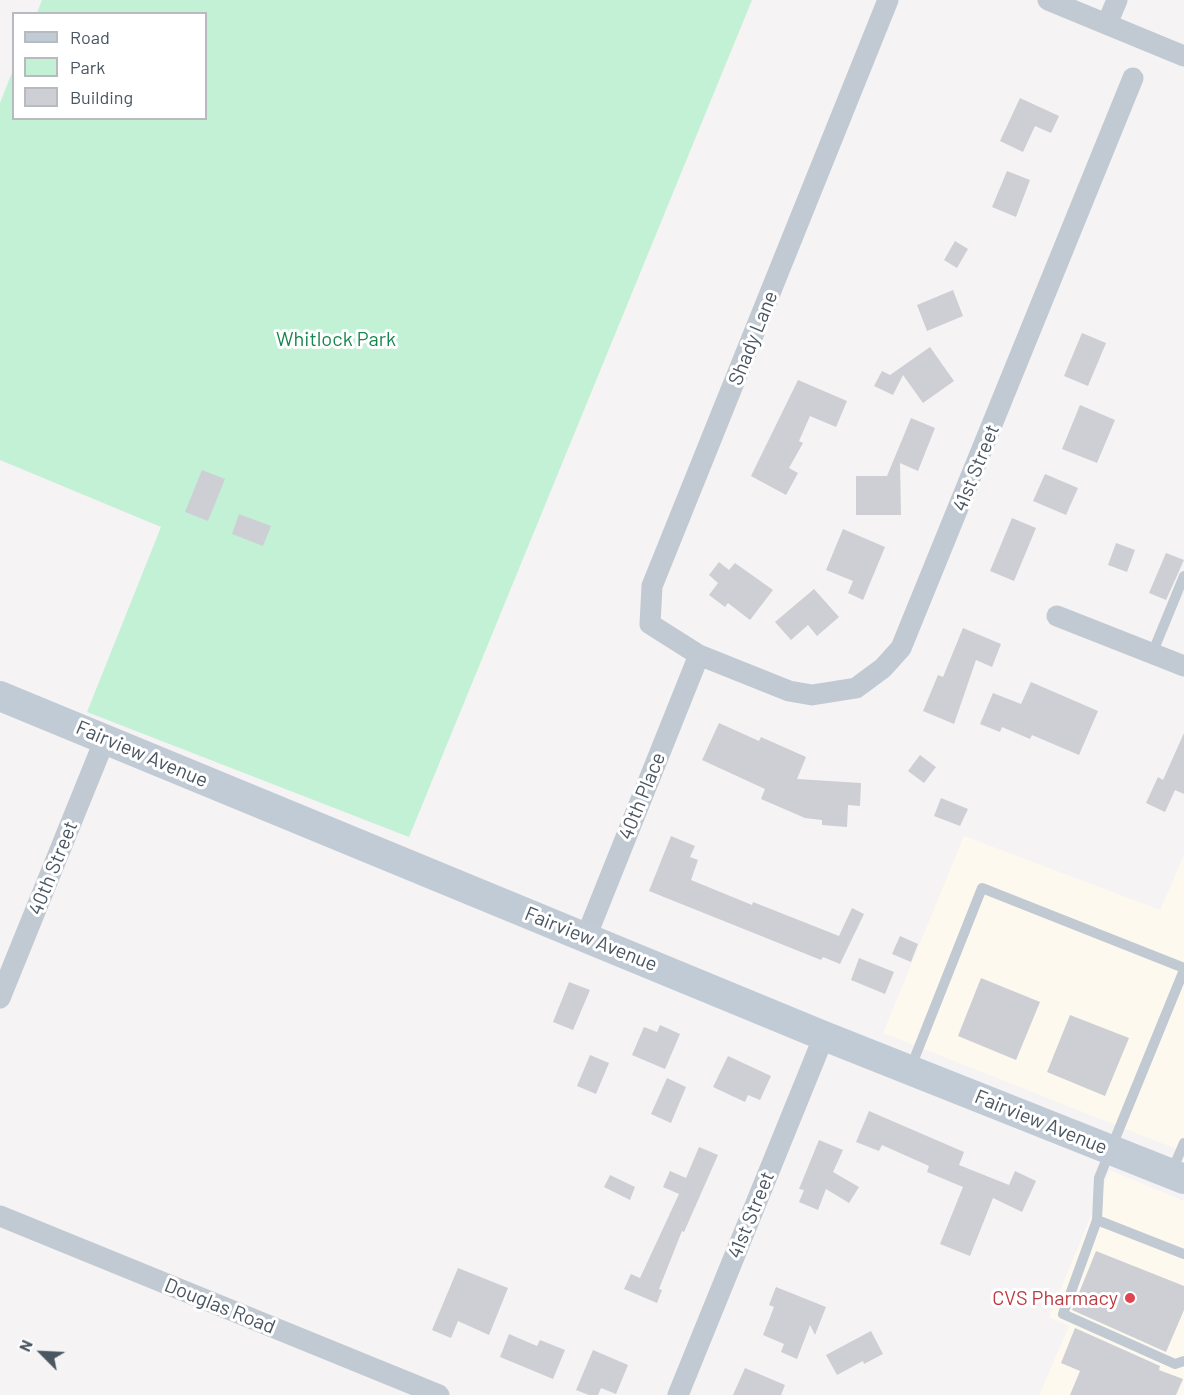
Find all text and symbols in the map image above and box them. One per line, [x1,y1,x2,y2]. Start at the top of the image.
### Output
legend [12,12,207,120]
text: Road [70,26,110,48]
text: Park [70,56,105,78]
text: Building [70,86,133,108]
street label: Shady Lane [723,287,783,389]
park label: Whitlock Park [276,327,396,351]
street label: 41st Street [948,421,1004,515]
street label: Fairview Avenue [72,715,212,793]
street label: 40th Place [614,749,670,843]
street label: 40th Street [23,818,83,918]
street label: Fairview Avenue [521,901,661,977]
street label: Fairview Avenue [971,1084,1111,1160]
street label: 41st Street [723,1168,779,1262]
street label: Douglas Road [161,1273,279,1339]
place label: CVS Pharmacy [992,1286,1118,1310]
marker: CVS Pharmacy [1123,1291,1137,1305]
north arrow [12,1323,72,1383]
text: N [14,1337,36,1354]

